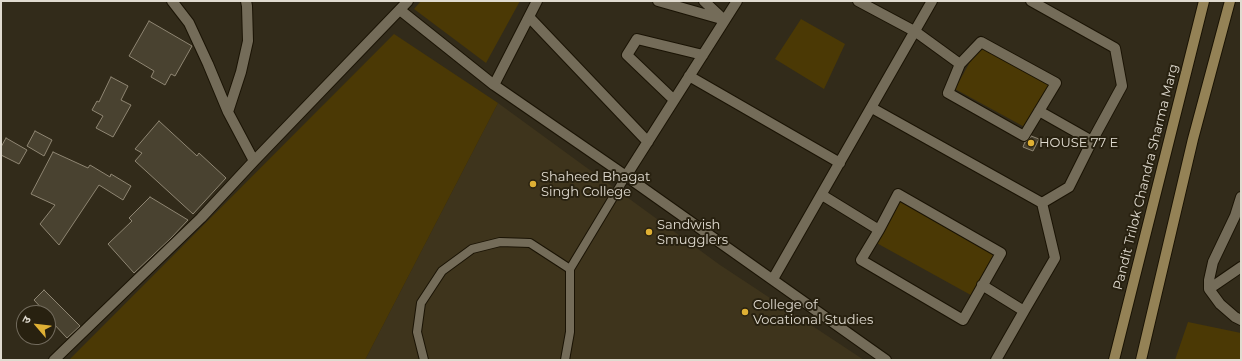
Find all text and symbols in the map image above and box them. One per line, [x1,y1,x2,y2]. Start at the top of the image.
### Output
street label: Pandit Trilok Chandra Sharma Marg [1110,62,1182,292]
place label: HOUSE 77 E [1039,135,1118,151]
marker: HOUSE 77 E [1026,138,1036,148]
place label: Shaheed Bhagat Singh College [541,169,650,200]
marker: Shaheed Bhagat Singh College [528,179,538,189]
place label: Sandwish Smugglers [657,217,728,248]
marker: Sandwish Smugglers [644,227,654,237]
place label: College of Vocational Studies [753,297,873,328]
north arrow [16,305,56,345]
marker: College of Vocational Studies [740,307,750,317]
text: उ [19,314,34,326]

